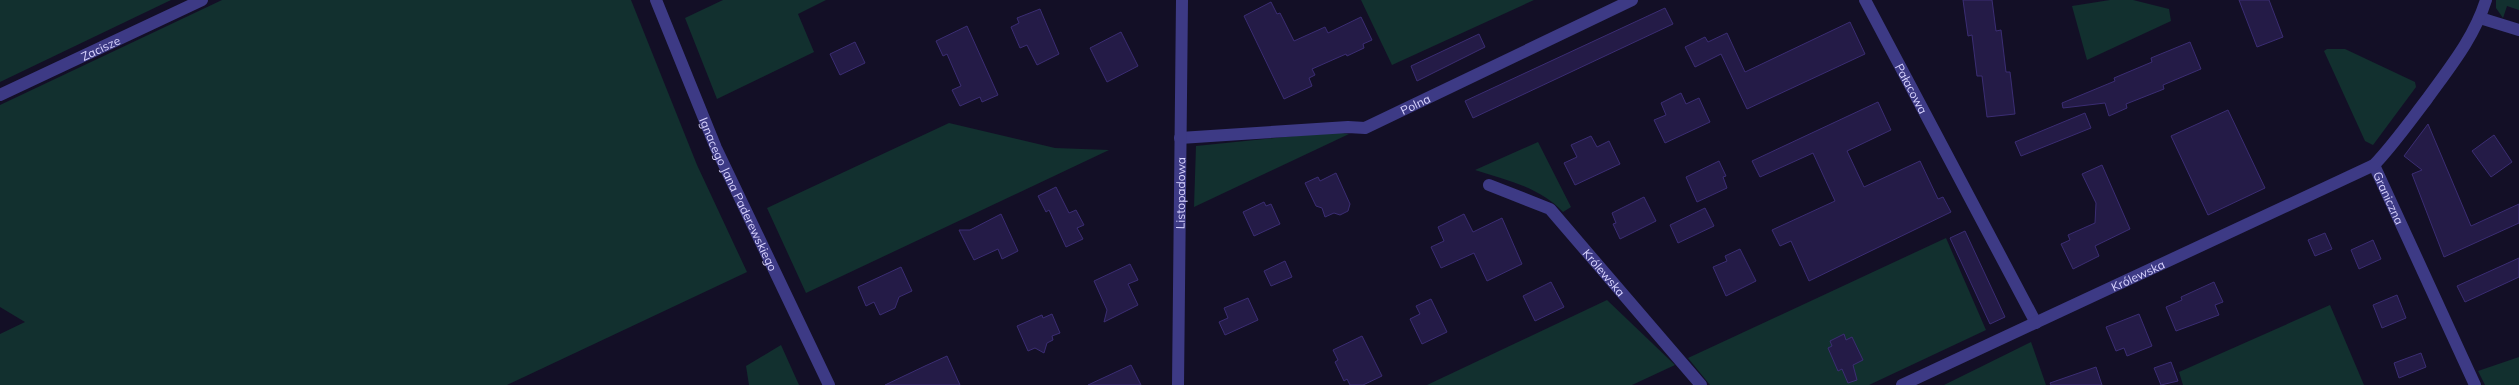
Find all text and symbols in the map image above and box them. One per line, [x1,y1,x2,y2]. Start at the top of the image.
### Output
street label: Zacisze [78,32,122,63]
street label: Pałacowa [1892,61,1931,116]
street label: Polna [1398,90,1433,118]
street label: Ignacego Jana Paderewskiego [697,115,781,273]
street label: Listopadowa [1172,157,1188,229]
street label: Graniczna [2370,169,2408,227]
street label: Królewska [1580,246,1629,299]
street label: Królewska [2108,256,2167,294]

